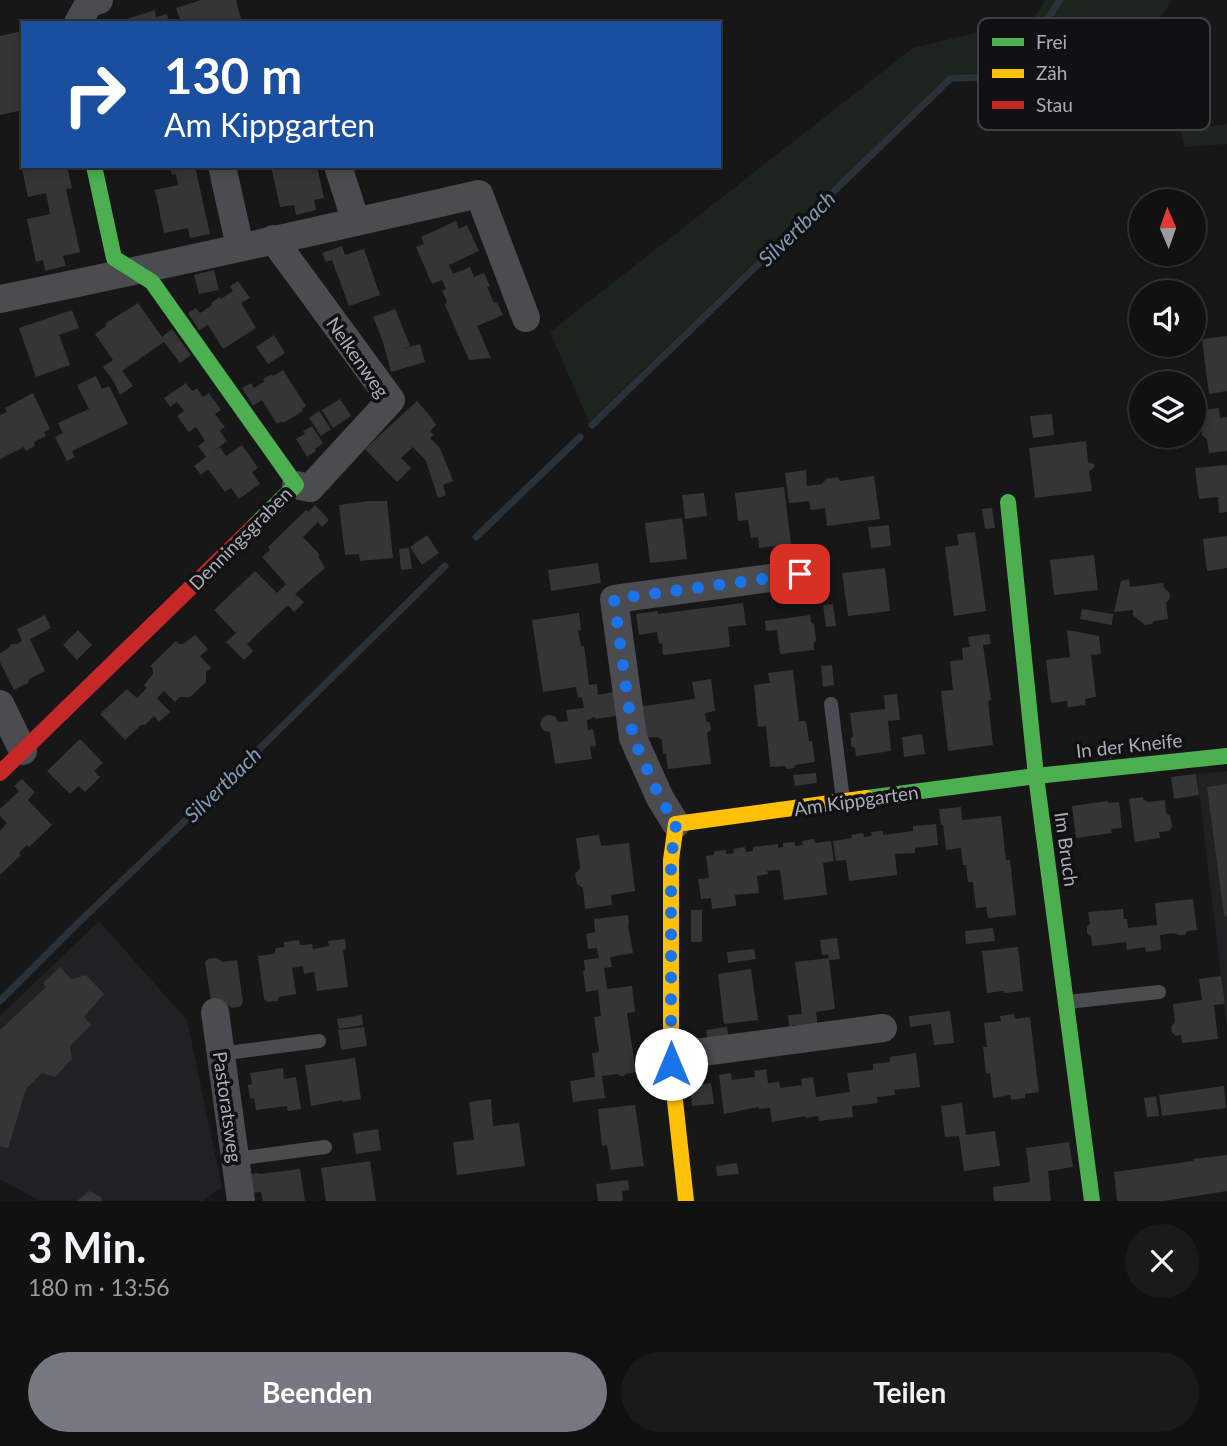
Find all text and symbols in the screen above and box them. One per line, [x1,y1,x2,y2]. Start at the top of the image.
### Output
legend [978,18,1210,130]
text: Frei [1036,30,1067,53]
text: 130 m [164,46,302,104]
icon: right [49,49,140,140]
text: Zäh [1036,61,1067,84]
text: Stau [1036,93,1073,116]
text: Am Kippgarten [164,105,375,144]
water label: Silvertbach [752,185,840,271]
north arrow [1129,189,1206,266]
map controls [1129,189,1206,448]
button: sound [1129,280,1206,357]
street label: Nelkenweg [322,312,394,402]
button: layers [1129,371,1206,448]
street label: Denningsgraben [184,482,296,594]
pin [770,544,830,604]
icon: arrive [781,555,819,593]
street label: In der Kneife [1075,728,1183,762]
water label: Silvertbach [178,741,266,827]
street label: Am Kippgarten [792,780,920,820]
street label: Im Bruch [1050,810,1084,888]
position arrow [634,1027,708,1101]
street label: Pastoratsweg [209,1050,247,1164]
text: 3 Min. [28,1222,146,1272]
button: close [1125,1224,1199,1298]
text: 180 m · 13:56 [28,1273,170,1301]
button: Beenden [28,1352,607,1432]
button: Teilen [621,1352,1199,1432]

